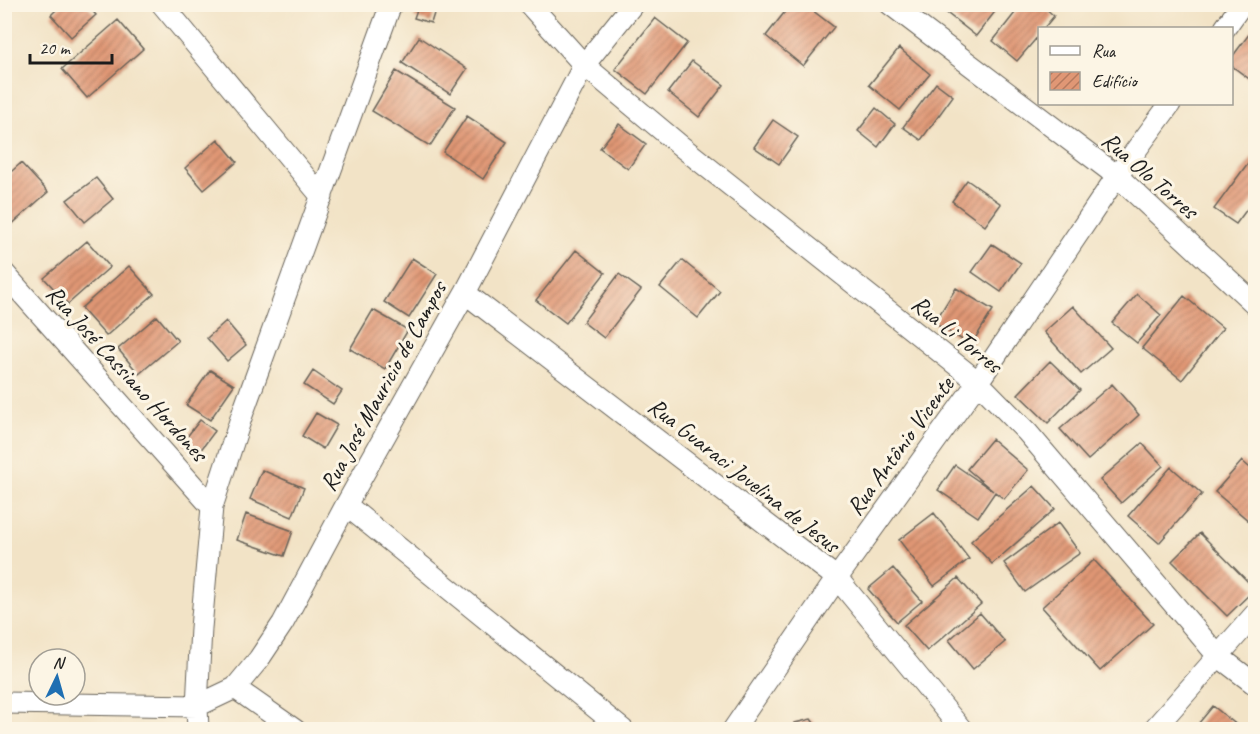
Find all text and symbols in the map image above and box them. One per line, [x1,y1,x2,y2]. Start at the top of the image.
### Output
scale bar [30,27,112,65]
legend [1038,27,1233,105]
text: 20 m [39,37,72,59]
text: Rua [1092,40,1117,62]
text: Edifício [1092,70,1138,92]
street label: Rua Olo Torres [1096,125,1206,227]
street label: Rua José Mauricio de Campos [313,274,454,496]
street label: Rua José Cassiano Hordones [40,279,216,469]
street label: Rua Li Torres [906,288,1010,381]
street label: Rua Antônio Vicente [840,369,962,521]
street label: Rua Guaraci Jovelina de Jesus [642,391,847,560]
north arrow [27,647,87,707]
text: N [52,653,67,674]

